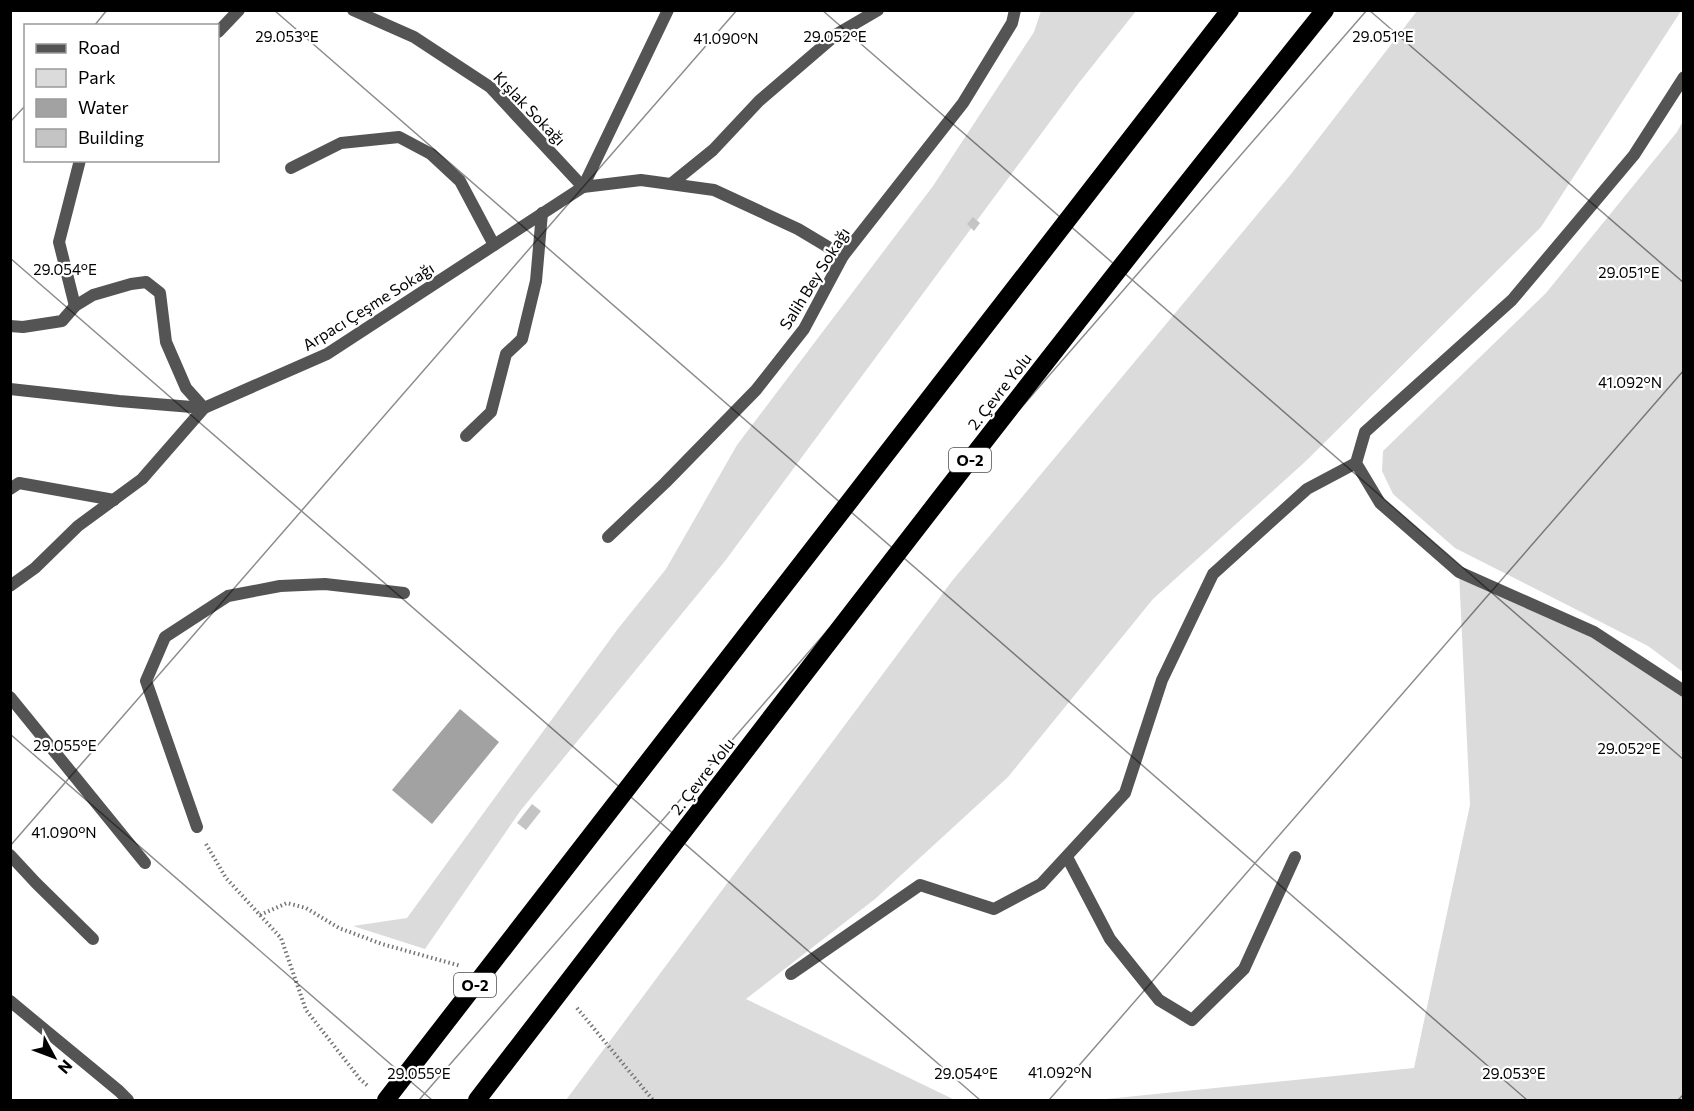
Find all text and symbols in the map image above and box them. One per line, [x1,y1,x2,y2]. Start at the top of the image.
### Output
legend [24,24,219,162]
text: 29.053°E [255,27,319,45]
text: 29.052°E [803,27,867,45]
text: 29.051°E [1352,27,1414,45]
text: 41.090°N [693,29,759,47]
text: Road [78,36,120,58]
text: Park [78,66,116,88]
street label: Kışlak Sokağı [490,67,570,149]
text: Water [78,96,129,118]
text: Building [78,126,144,148]
street label: Salih Bey Sokağı [775,223,853,333]
street label: Arpacı Çeşme Sokağı [299,258,437,354]
text: 29.054°E [33,260,97,278]
text: 29.051°E [1598,263,1660,281]
street label: 2. Çevre Yolu [963,349,1035,433]
text: 41.092°N [1598,373,1662,391]
road number: O-2 [949,448,991,472]
street label: 2. Çevre Yolu [666,734,738,818]
text: 29.055°E [33,736,97,754]
text: 29.052°E [1597,739,1661,757]
text: 41.090°N [31,823,97,841]
road number: O-2 [454,973,496,997]
north arrow [24,1027,84,1087]
text: N [55,1056,77,1078]
text: 41.092°N [1028,1063,1092,1081]
text: 29.055°E [387,1064,451,1082]
text: 29.054°E [934,1064,998,1082]
text: 29.053°E [1482,1064,1546,1082]

